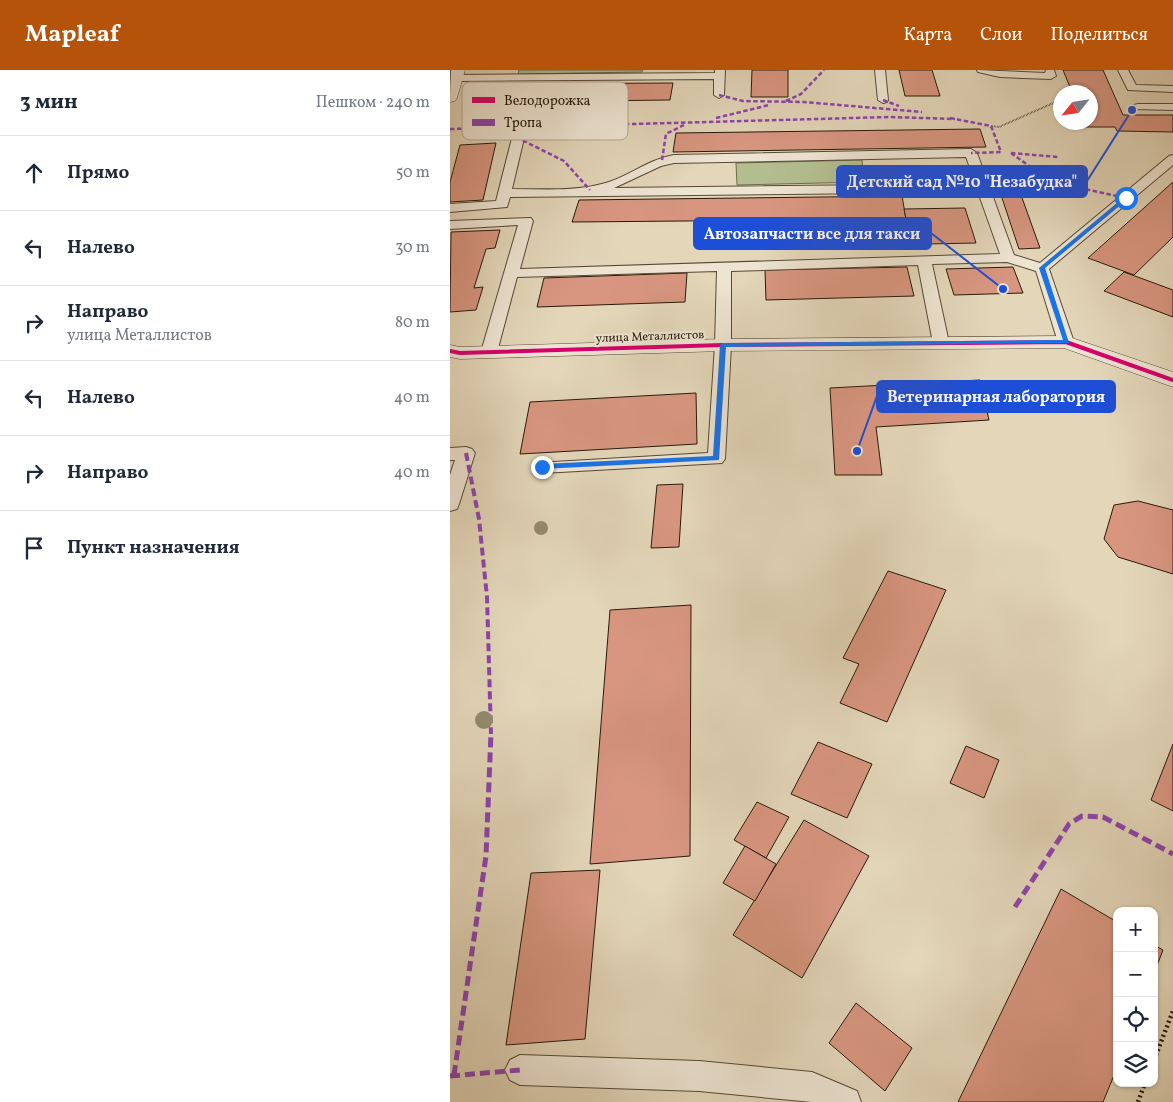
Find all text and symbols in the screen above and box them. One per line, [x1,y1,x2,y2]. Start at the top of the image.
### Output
text: Mapleaf [25,18,119,52]
text: Карта [904,23,952,48]
text: Слои [980,23,1022,48]
text: Поделиться [1050,23,1148,48]
legend [462,82,628,140]
north arrow [1053,85,1098,130]
text: 3 мин [20,88,78,117]
text: Пешком · 240 m [316,92,430,114]
text: Велодорожка [504,92,591,111]
text: Тропа [504,114,542,133]
icon: ahead [20,159,48,187]
text: Прямо [67,160,129,186]
text: 50 m [396,162,430,184]
callout: Детский сад №10 "Незабудка" [837,166,1087,197]
text: Детский сад №10 "Незабудка" [847,172,1077,194]
route start [1115,187,1138,210]
callout: Автозапчасти все для такси [694,218,931,249]
text: Автозапчасти все для такси [704,224,920,246]
icon: left [20,234,48,262]
text: Налево [67,235,135,261]
text: 30 m [395,237,430,259]
text: Направо [67,299,149,325]
icon: right [20,309,48,337]
text: 80 m [395,312,430,334]
text: улица Металлистов [67,325,212,347]
street label: улица Металлистов [595,327,705,347]
callout: Ветеринарная лаборатория [877,381,1115,412]
icon: left [20,384,48,412]
text: Налево [67,385,135,411]
text: 40 m [394,387,430,409]
text: Ветеринарная лаборатория [887,387,1105,409]
route end [531,456,554,479]
icon: right [20,459,48,487]
text: Направо [67,460,149,486]
text: 40 m [394,462,430,484]
icon: arrive [20,534,48,562]
text: Пункт назначения [67,535,240,561]
map controls [1113,907,1158,1087]
button: + [1113,907,1158,952]
button: − [1113,952,1158,997]
button: locate [1113,997,1158,1042]
button: layers [1113,1042,1158,1087]

